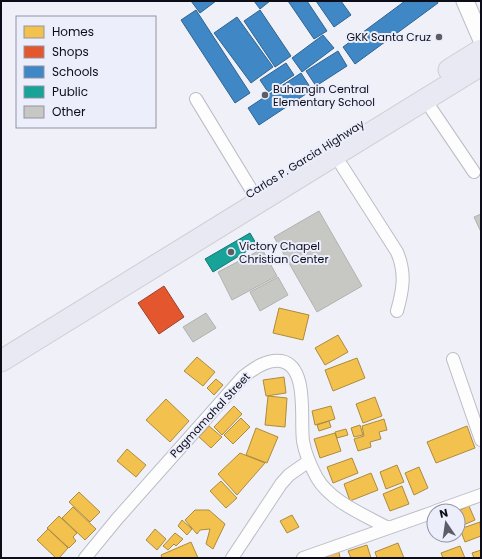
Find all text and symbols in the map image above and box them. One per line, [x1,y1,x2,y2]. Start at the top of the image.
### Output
legend [16,16,156,128]
text: Homes [52,23,94,40]
place label: GKK Santa Cruz [346,29,431,45]
marker: GKK Santa Cruz [434,32,444,42]
text: Shops [52,43,89,60]
text: Schools [52,63,99,80]
place label: Buhangin Central Elementary School [273,81,375,110]
text: Public [52,83,88,100]
marker: Buhangin Central Elementary School [260,90,270,100]
text: Other [52,103,86,120]
street label: Carlos P. Garcia Highway [243,115,368,202]
place label: Victory Chapel Christian Center [239,238,328,267]
marker: Victory Chapel Christian Center [226,247,236,257]
street label: Pagmamahal Street [166,369,254,461]
north arrow [426,503,466,543]
text: N [438,505,450,522]

